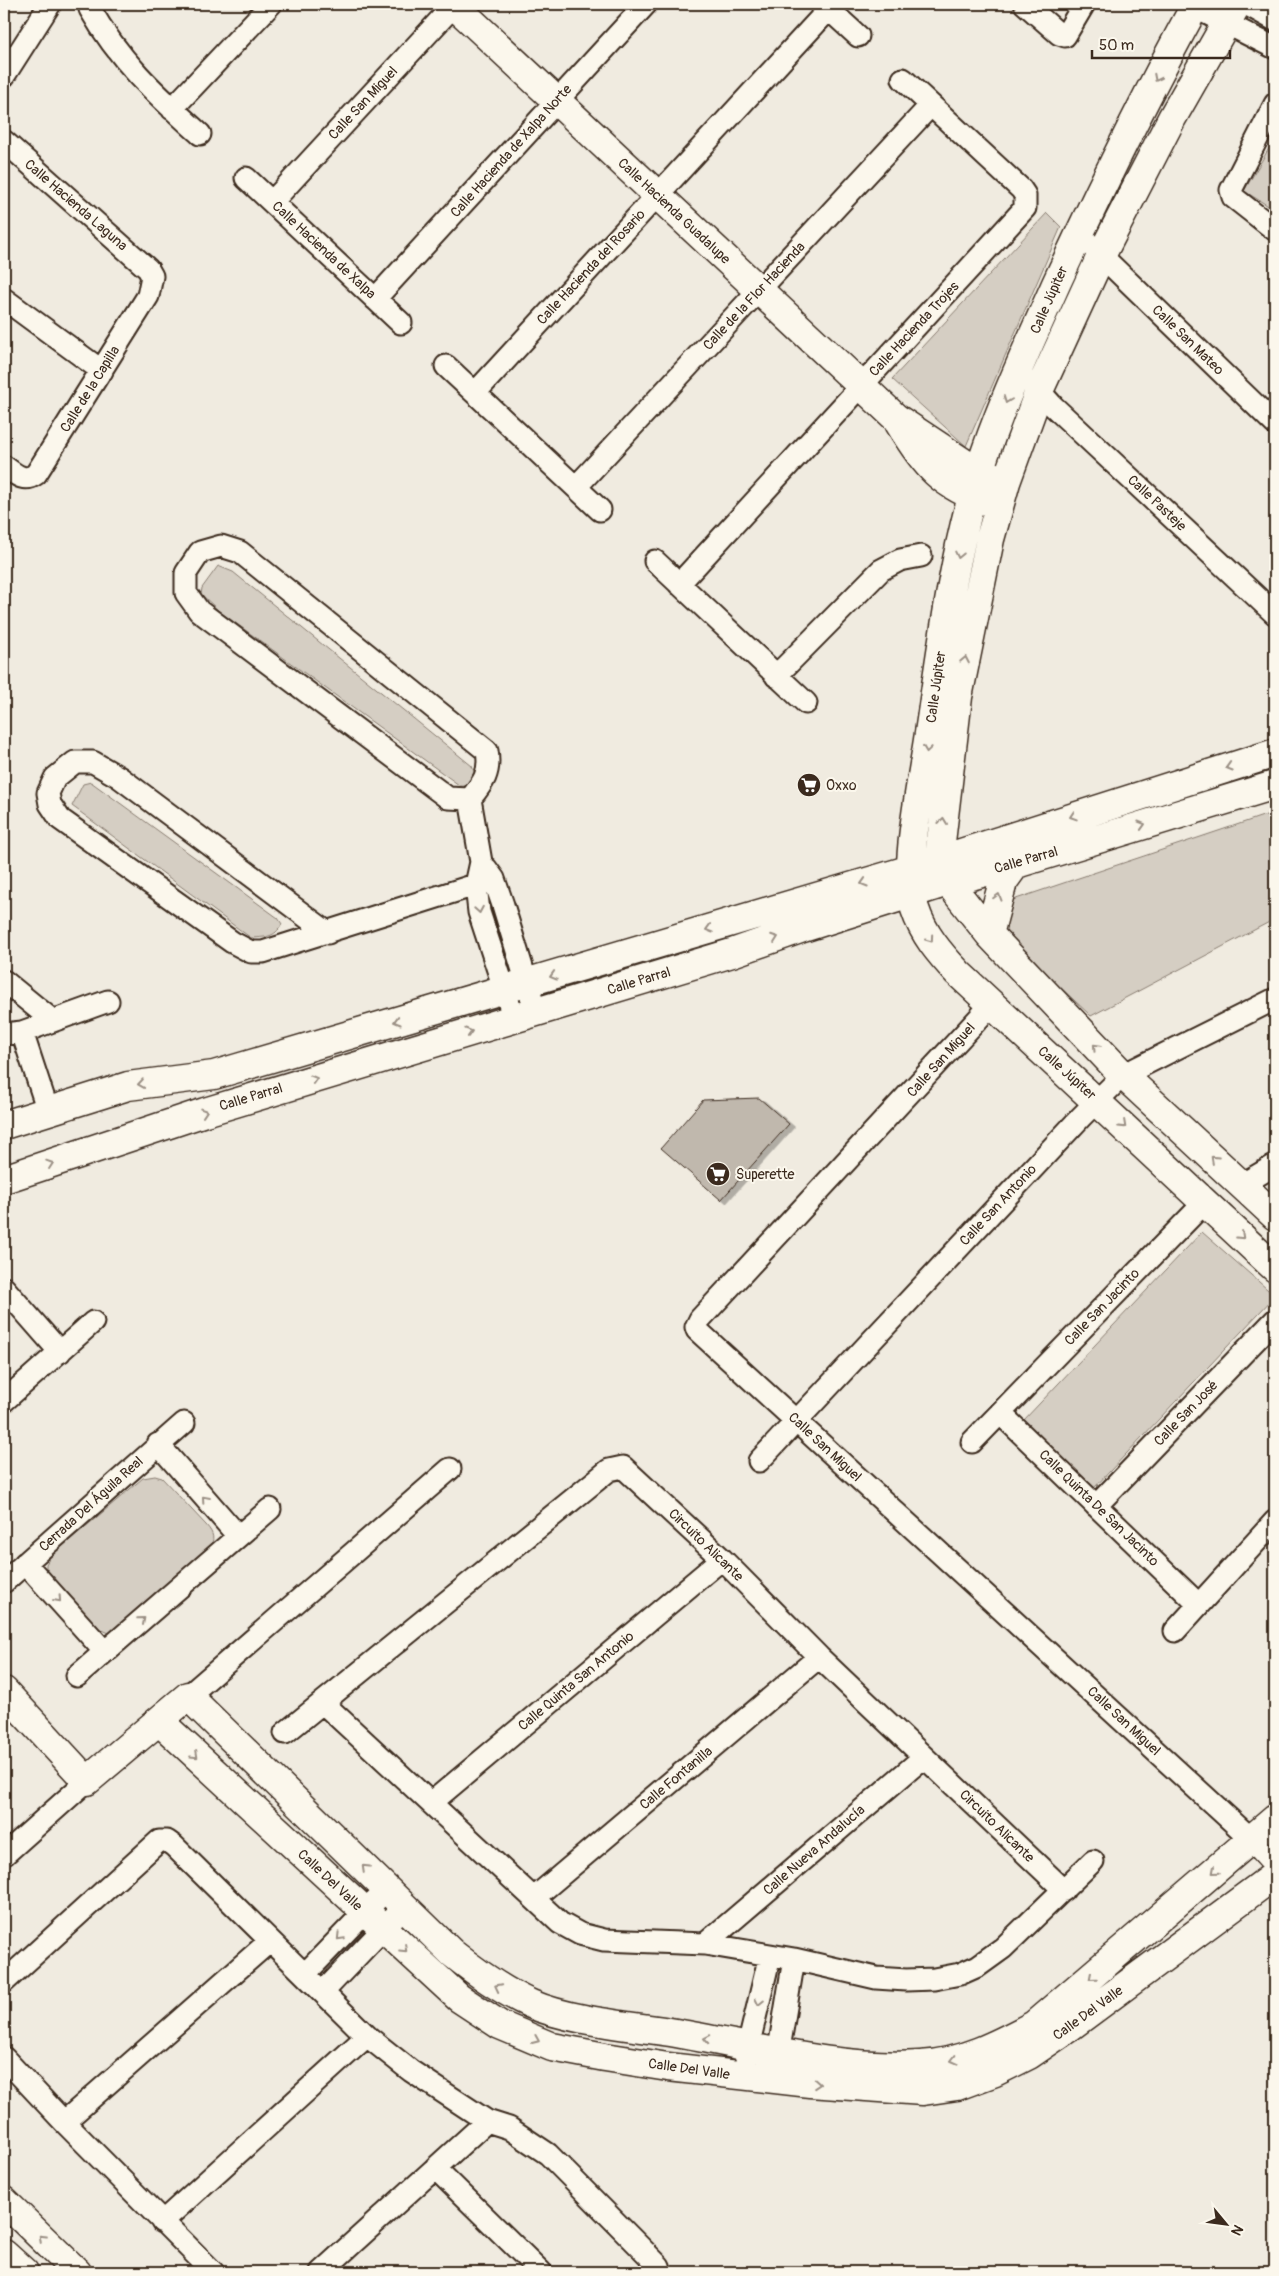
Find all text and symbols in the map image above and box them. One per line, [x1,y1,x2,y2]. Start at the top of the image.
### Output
scale bar [1092,28,1229,60]
text: 50 m [1099,36,1134,55]
street label: Calle San Miguel [325,63,401,143]
one-way arrow [1153,73,1163,82]
street label: Calle Hacienda de Xalpa Norte [447,81,575,221]
street label: Calle Hacienda Guadalupe [614,154,734,268]
street label: Calle Hacienda Laguna [21,156,131,254]
street label: Calle Hacienda de Xalpa [269,198,379,302]
street label: Calle Hacienda del Rosario [533,206,649,328]
street label: Calle de la Flor Hacienda [699,238,809,354]
street label: Calle Júpiter [1027,263,1071,337]
street label: Calle Hacienda Trojes [866,277,963,380]
street label: Calle San Mateo [1149,302,1228,379]
street label: Calle de la Capilla [57,343,123,435]
one-way arrow [1003,395,1013,403]
street label: Calle Pasteje [1124,471,1190,535]
one-way arrow [954,550,965,559]
street label: Calle Júpiter [923,650,949,724]
one-way arrow [960,655,970,664]
one-way arrow [922,746,933,754]
one-way arrow [1225,762,1233,772]
supermarket icon: Oxxo [796,772,822,798]
place label: Oxxo [826,777,857,794]
one-way arrow [1070,810,1078,820]
one-way arrow [937,816,948,824]
one-way arrow [1137,821,1146,831]
street label: Calle Parral [992,843,1060,877]
one-way arrow [861,877,869,887]
one-way arrow [992,892,1003,901]
one-way arrow [474,906,484,915]
one-way arrow [705,923,713,933]
one-way arrow [770,934,779,944]
one-way arrow [924,934,933,943]
street label: Calle Parral [605,963,673,999]
one-way arrow [549,970,558,980]
one-way arrow [393,1016,402,1026]
street label: Calle San Miguel [903,1019,979,1101]
one-way arrow [465,1028,473,1038]
street label: Calle Júpiter [1034,1042,1100,1104]
one-way arrow [1093,1043,1102,1052]
one-way arrow [309,1074,317,1084]
one-way arrow [137,1078,145,1089]
street label: Calle Parral [217,1079,285,1115]
one-way arrow [199,1108,208,1118]
one-way arrow [1117,1119,1126,1128]
one-way arrow [1210,1156,1219,1165]
one-way arrow [45,1159,54,1169]
supermarket icon: Superette [705,1161,731,1187]
street label: Calle San Antonio [956,1161,1040,1249]
place label: Superette [736,1166,795,1183]
one-way arrow [1235,1230,1244,1239]
street label: Calle San Jacinto [1061,1265,1143,1349]
street label: Calle San José [1150,1377,1222,1449]
street label: Calle San Miguel [785,1409,865,1485]
street label: Calle Quinta De San Jacinto [1035,1446,1163,1570]
street label: Cerrada Del Águila Real [35,1452,147,1555]
one-way arrow [203,1496,211,1505]
street label: Circuito Alicante [665,1505,747,1585]
one-way arrow [52,1594,61,1603]
one-way arrow [136,1617,145,1625]
street label: Calle Quinta San Antonio [515,1627,638,1734]
street label: Calle San Miguel [1084,1683,1164,1759]
street label: Calle Fontanilla [636,1743,716,1813]
one-way arrow [189,1749,198,1758]
street label: Circuito Alicante [956,1786,1038,1866]
street label: Calle Nueva Andalucía [760,1801,868,1899]
street label: Calle Del Valle [294,1846,366,1914]
one-way arrow [361,1865,370,1874]
one-way arrow [1212,1866,1221,1875]
one-way arrow [337,1931,346,1940]
one-way arrow [398,1943,407,1952]
one-way arrow [1089,1972,1098,1980]
street label: Calle Del Valle [1050,1982,1126,2044]
one-way arrow [495,1984,504,1994]
one-way arrow [754,1998,765,2007]
one-way arrow [531,2034,540,2044]
one-way arrow [702,2034,711,2045]
one-way arrow [950,2054,959,2065]
street label: Calle Del Valle [647,2055,731,2083]
one-way arrow [813,2078,821,2089]
north arrow [1202,2198,1252,2248]
text: N [1227,2222,1247,2238]
one-way arrow [39,2235,48,2244]

